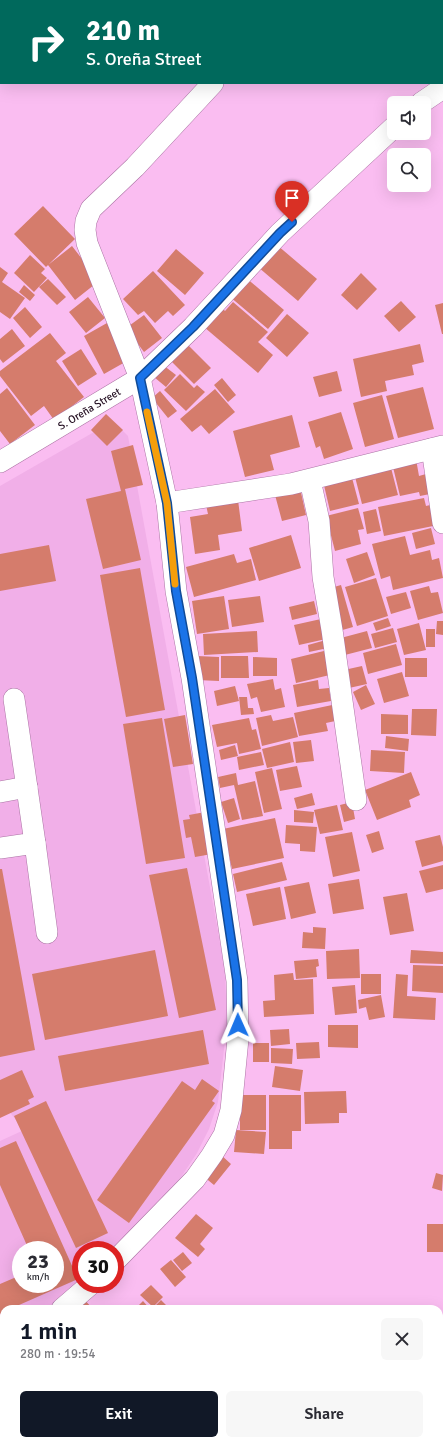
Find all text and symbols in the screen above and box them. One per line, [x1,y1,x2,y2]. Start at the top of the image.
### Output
text: 210 m [86,14,160,48]
icon: right [20,16,72,68]
text: S. Oreña Street [86,48,202,70]
map controls [387,96,431,192]
button: sound [387,96,431,140]
button: search [387,148,431,192]
pin [275,181,309,222]
icon: arrive [281,187,303,209]
street label: S. Oreña Street [55,385,123,432]
position arrow [217,1004,259,1046]
speed limit sign: 30 [72,1241,124,1293]
text: 23 [27,1249,49,1274]
text: km/h [27,1271,49,1283]
text: 1 min [20,1316,77,1346]
button: close [381,1318,423,1360]
text: 280 m · 19:54 [20,1346,96,1362]
button: Exit [20,1391,218,1437]
button: Share [226,1391,423,1437]

